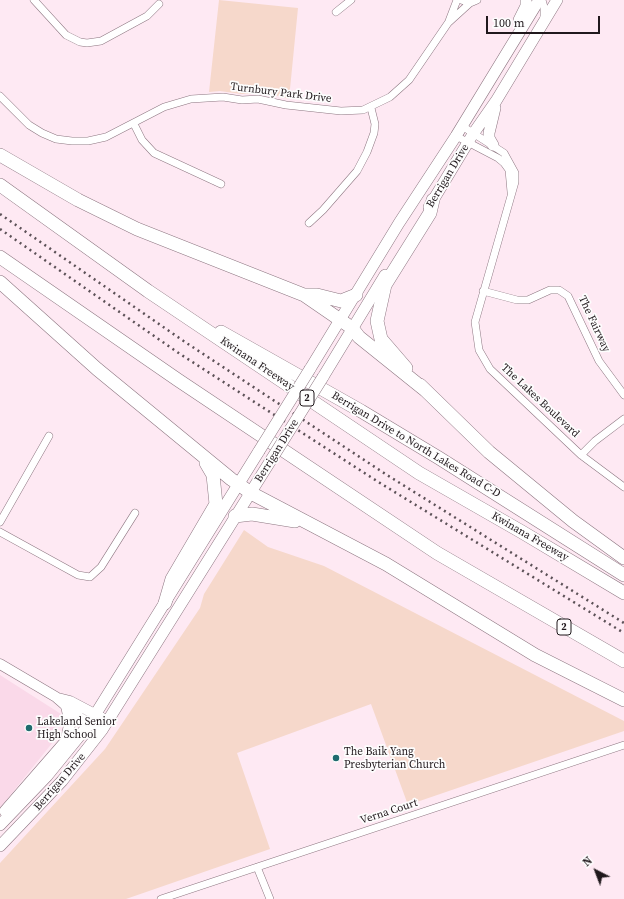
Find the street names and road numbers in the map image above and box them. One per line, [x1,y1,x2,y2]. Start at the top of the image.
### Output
street label: Turnbury Park Drive [230,80,332,106]
street label: Berrigan Drive [424,142,472,210]
street label: The Fairway [575,294,613,354]
street label: Kwinana Freeway [217,334,297,394]
street label: The Lakes Boulevard [498,361,582,441]
street label: Berrigan Drive to North Lakes Road C-D [329,389,503,501]
road number: 2 [300,390,314,406]
street label: Berrigan Drive [252,417,302,485]
street label: Kwinana Freeway [489,510,571,564]
road number: 2 [557,619,571,635]
street label: Berrigan Drive [31,751,89,813]
street label: Verna Court [359,797,419,827]

